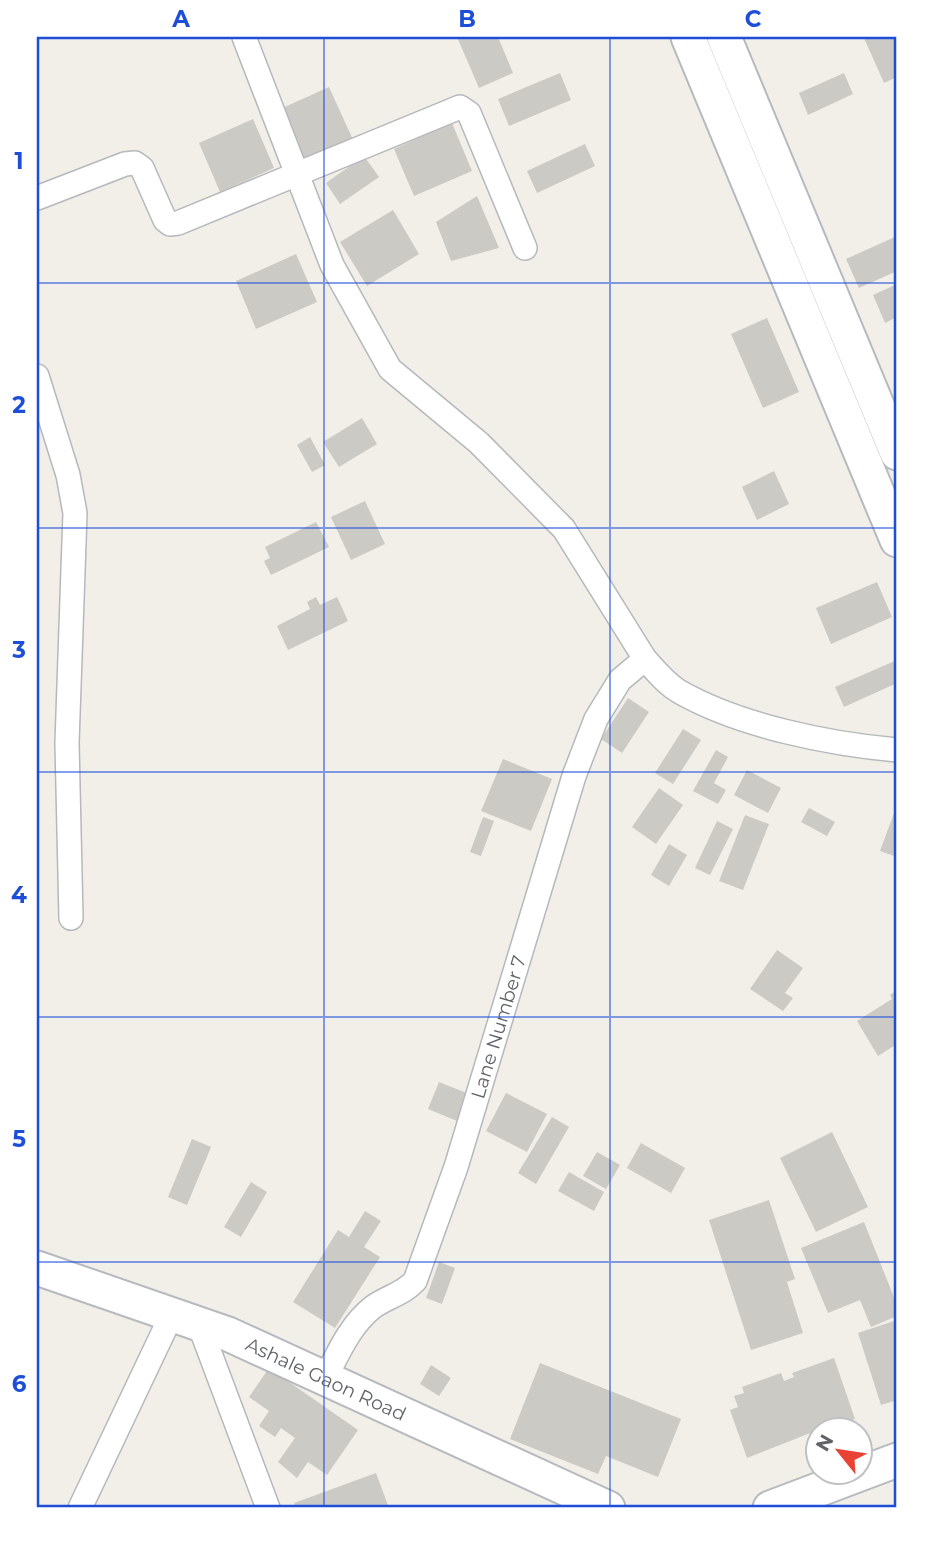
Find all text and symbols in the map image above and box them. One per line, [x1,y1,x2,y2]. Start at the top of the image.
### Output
text: A [171,5,190,33]
text: B [458,5,476,33]
text: C [745,5,762,33]
text: 1 [14,147,24,175]
text: 2 [12,391,26,419]
text: 3 [11,636,26,664]
text: 4 [11,881,27,909]
street label: Lane Number 7 [466,953,531,1101]
text: 5 [12,1125,26,1153]
street label: Ashale Gaon Road [242,1332,410,1426]
text: 6 [12,1370,27,1398]
north arrow [804,1416,874,1486]
text: N [811,1430,839,1455]

